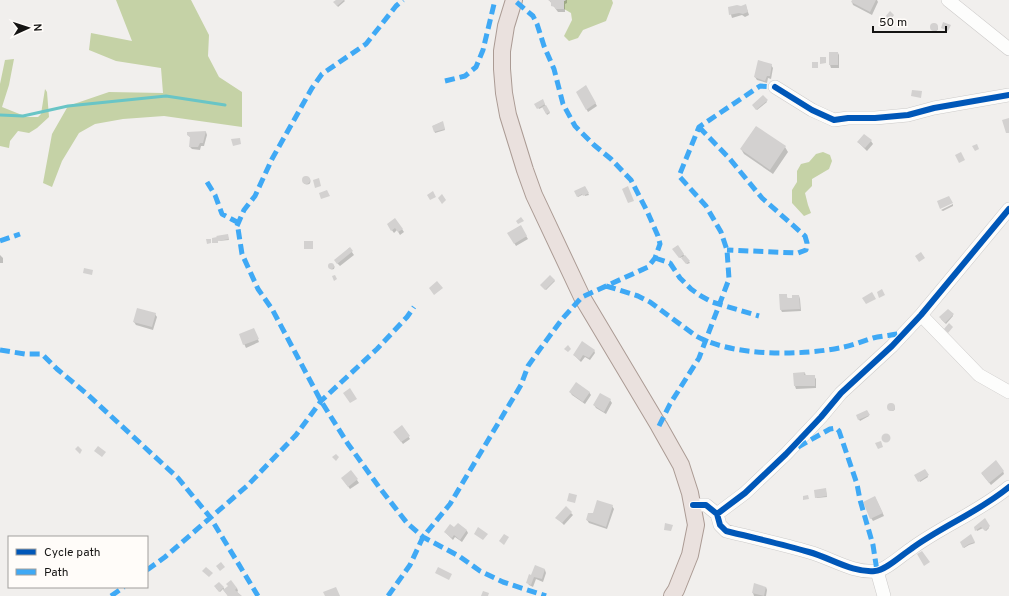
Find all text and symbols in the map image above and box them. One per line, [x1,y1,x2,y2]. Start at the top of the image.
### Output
north arrow [8,8,48,48]
scale bar [873,8,946,34]
text: 50 m [879,15,907,31]
text: N [30,23,44,32]
legend [8,536,148,588]
text: Cycle path [44,545,101,561]
text: Path [44,565,69,581]

